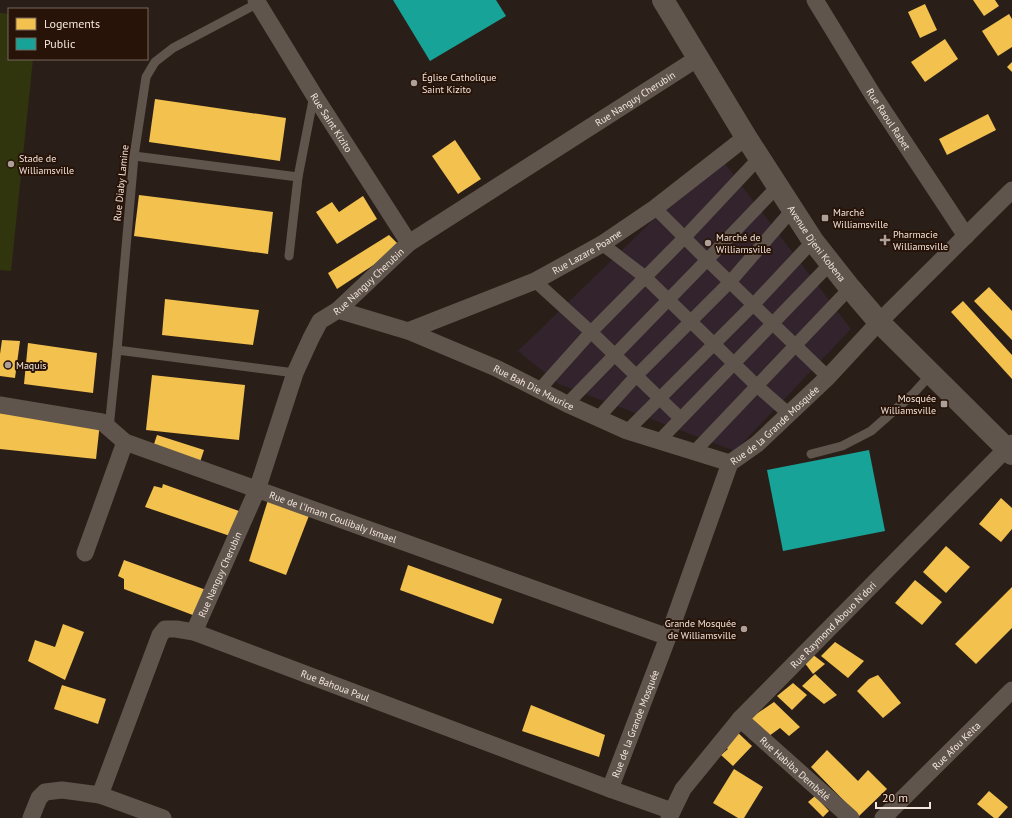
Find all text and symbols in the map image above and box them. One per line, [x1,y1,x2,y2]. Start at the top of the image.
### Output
legend [8,8,148,60]
text: Logements [44,16,100,31]
text: Public [44,36,76,51]
street label: Rue Nanguy Cherubin [592,68,677,129]
place label: Église Catholique Saint Kizito [422,71,496,96]
marker: Église Catholique Saint Kizito [409,78,419,88]
street label: Rue Raoul Rabet [864,86,914,153]
street label: Rue Saint Kizito [308,90,356,155]
street label: Rue Diaby Lamine [111,144,131,222]
place label: Stade de Williamsville [19,152,74,177]
marker: Stade de Williamsville [6,159,16,169]
street label: Avenue Djeni Kobena [785,203,849,284]
place label: Marché Williamsville [833,206,888,231]
marker: Marché Williamsville [820,213,830,223]
street label: Rue Lazare Poame [550,226,624,277]
place label: Pharmacie Williamsville [893,228,948,253]
place label: Marché de Williamsville [716,231,771,256]
marker: Pharmacie Williamsville [880,235,890,245]
marker: Marché de Williamsville [703,238,713,248]
street label: Rue Nanguy Cherubin [331,245,407,318]
place label: Maquis [16,359,47,372]
marker: Maquis [3,360,13,370]
street label: Rue Bah Die Maurice [491,361,576,413]
street label: Rue de la Grande Mosquée [727,383,822,467]
place label: Mosquée Williamsville [881,392,936,417]
marker: Mosquée Williamsville [939,399,949,409]
street label: Rue de l'Imam Coulibaly Ismael [268,488,399,546]
street label: Rue Nanguy Cherubin [195,529,244,619]
street label: Rue Raymond Abouo N'dori [787,578,879,671]
place label: Grande Mosquée de Williamsville [665,617,736,642]
marker: Grande Mosquée de Williamsville [739,624,749,634]
street label: Rue Bahoua Paul [299,667,371,704]
street label: Rue de la Grande Mosquée [609,668,661,779]
street label: Rue Afou Keita [929,719,983,772]
street label: Rue Habiba Dembélé [757,733,833,803]
scale bar [876,784,930,810]
text: 20 m [882,790,908,805]

